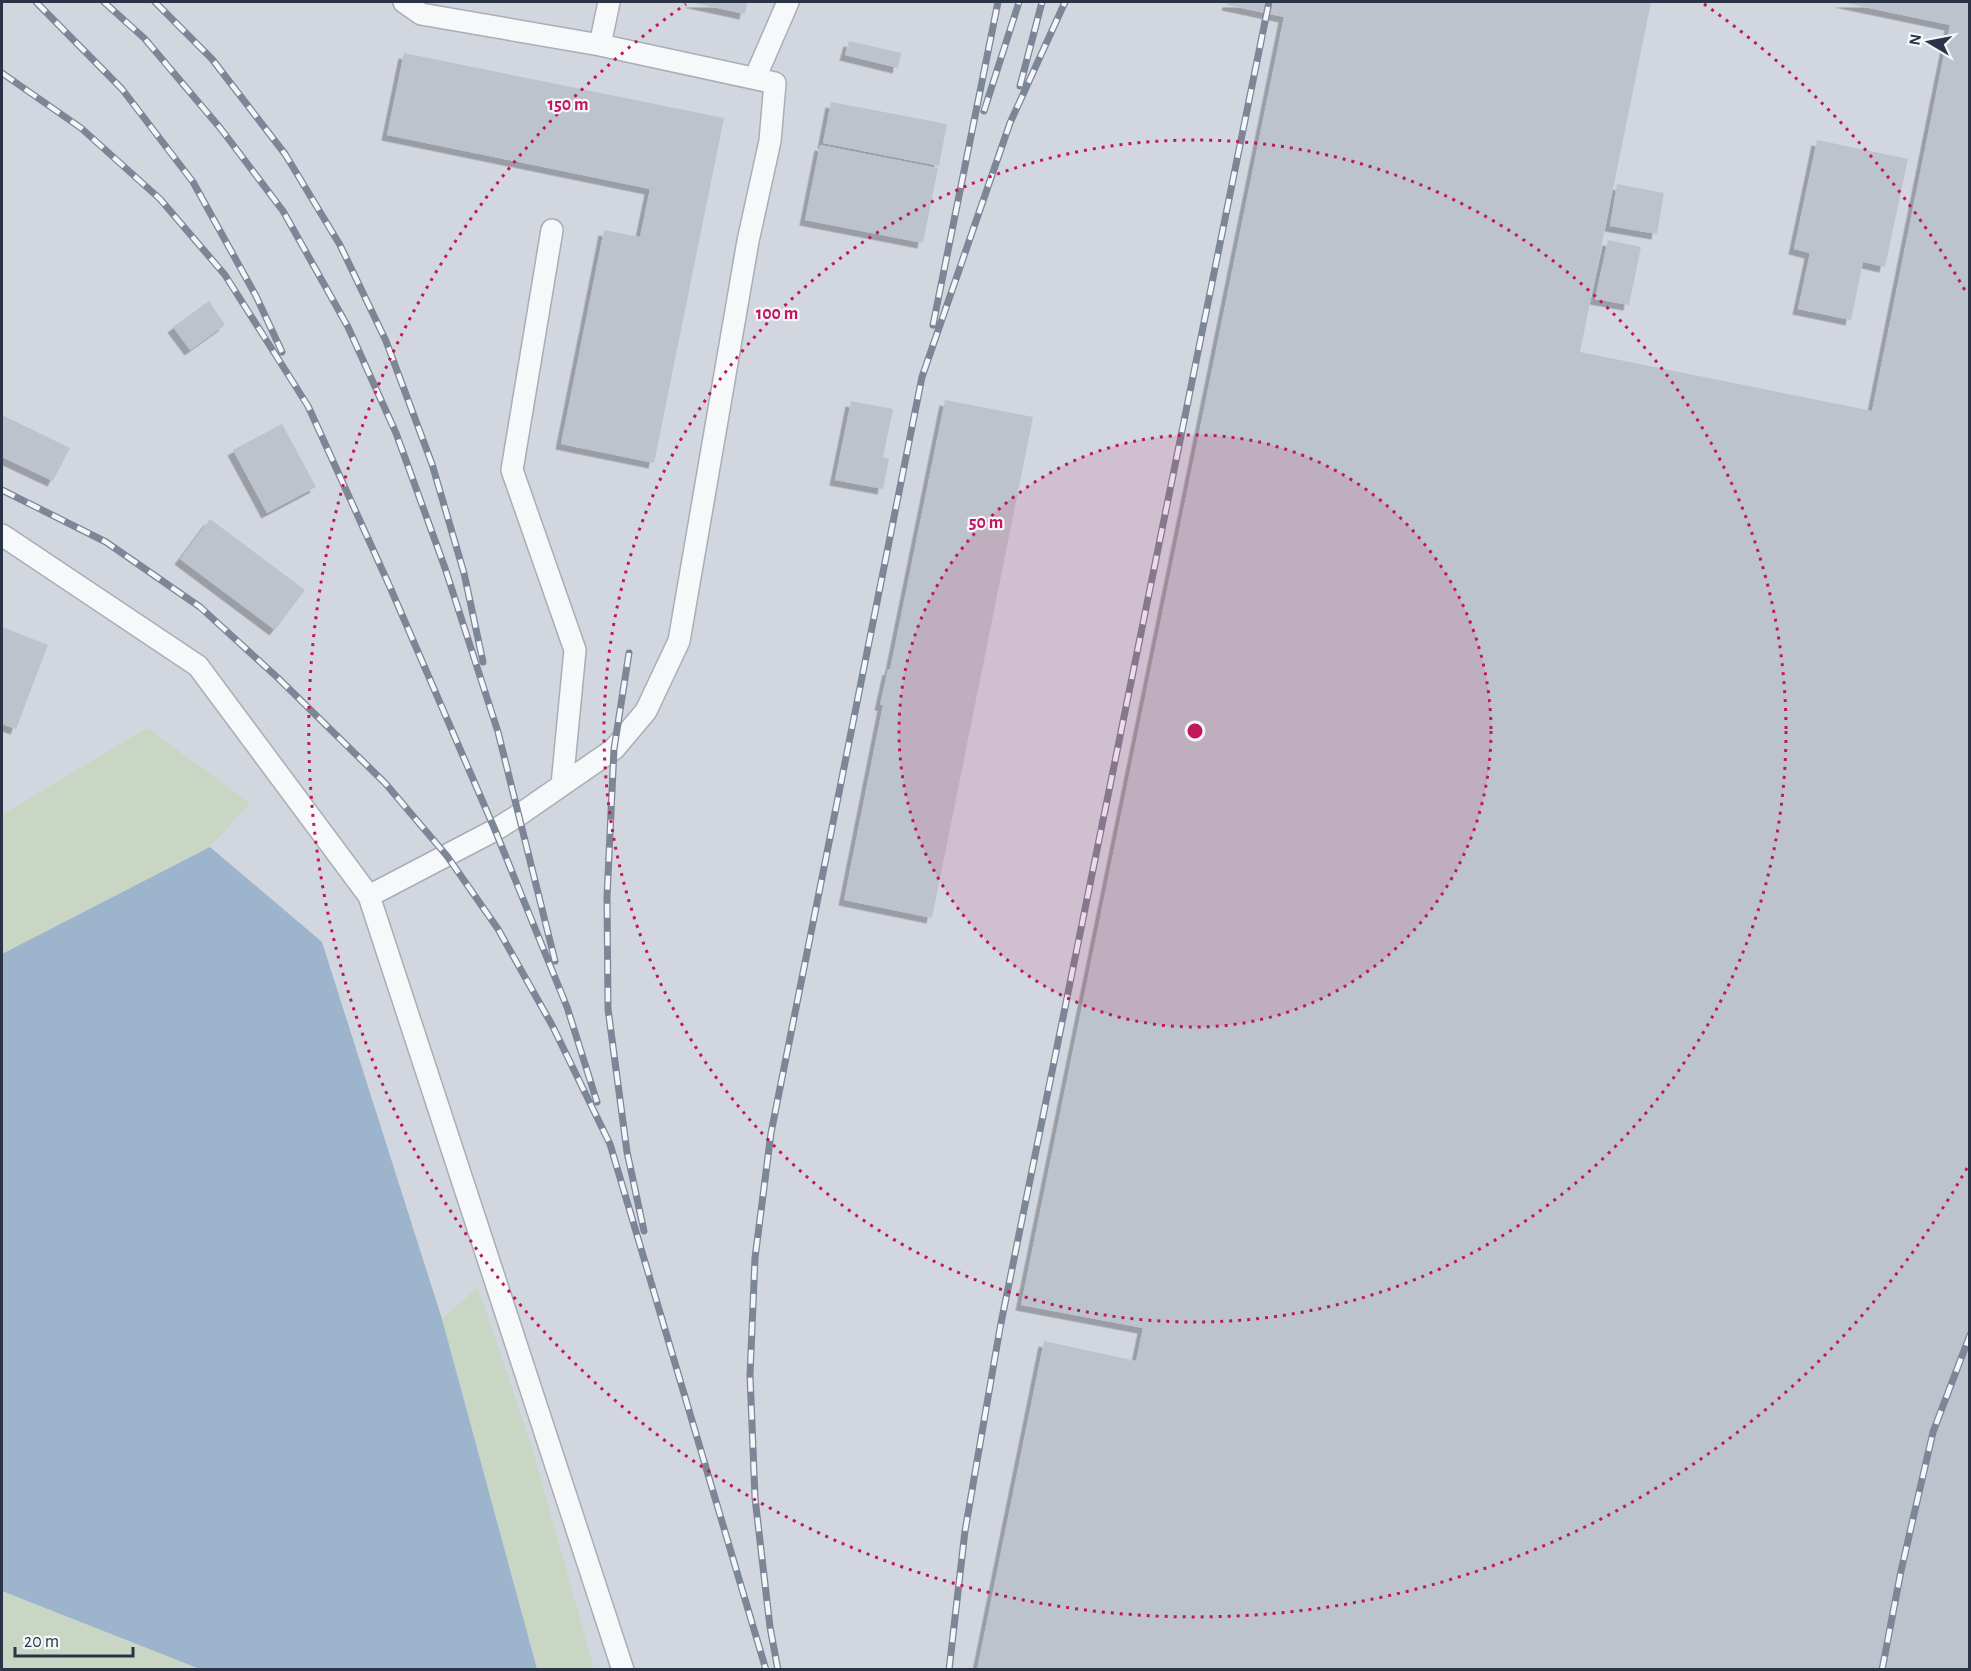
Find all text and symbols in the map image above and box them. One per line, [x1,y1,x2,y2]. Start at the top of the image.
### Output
north arrow [1899,12,1959,72]
text: N [1906,33,1924,46]
text: 150 m [548,96,588,114]
text: 100 m [756,305,798,323]
text: 50 m [969,514,1003,532]
centre of rings [1185,721,1205,741]
scale bar [15,1620,134,1658]
text: 20 m [24,1633,59,1651]

